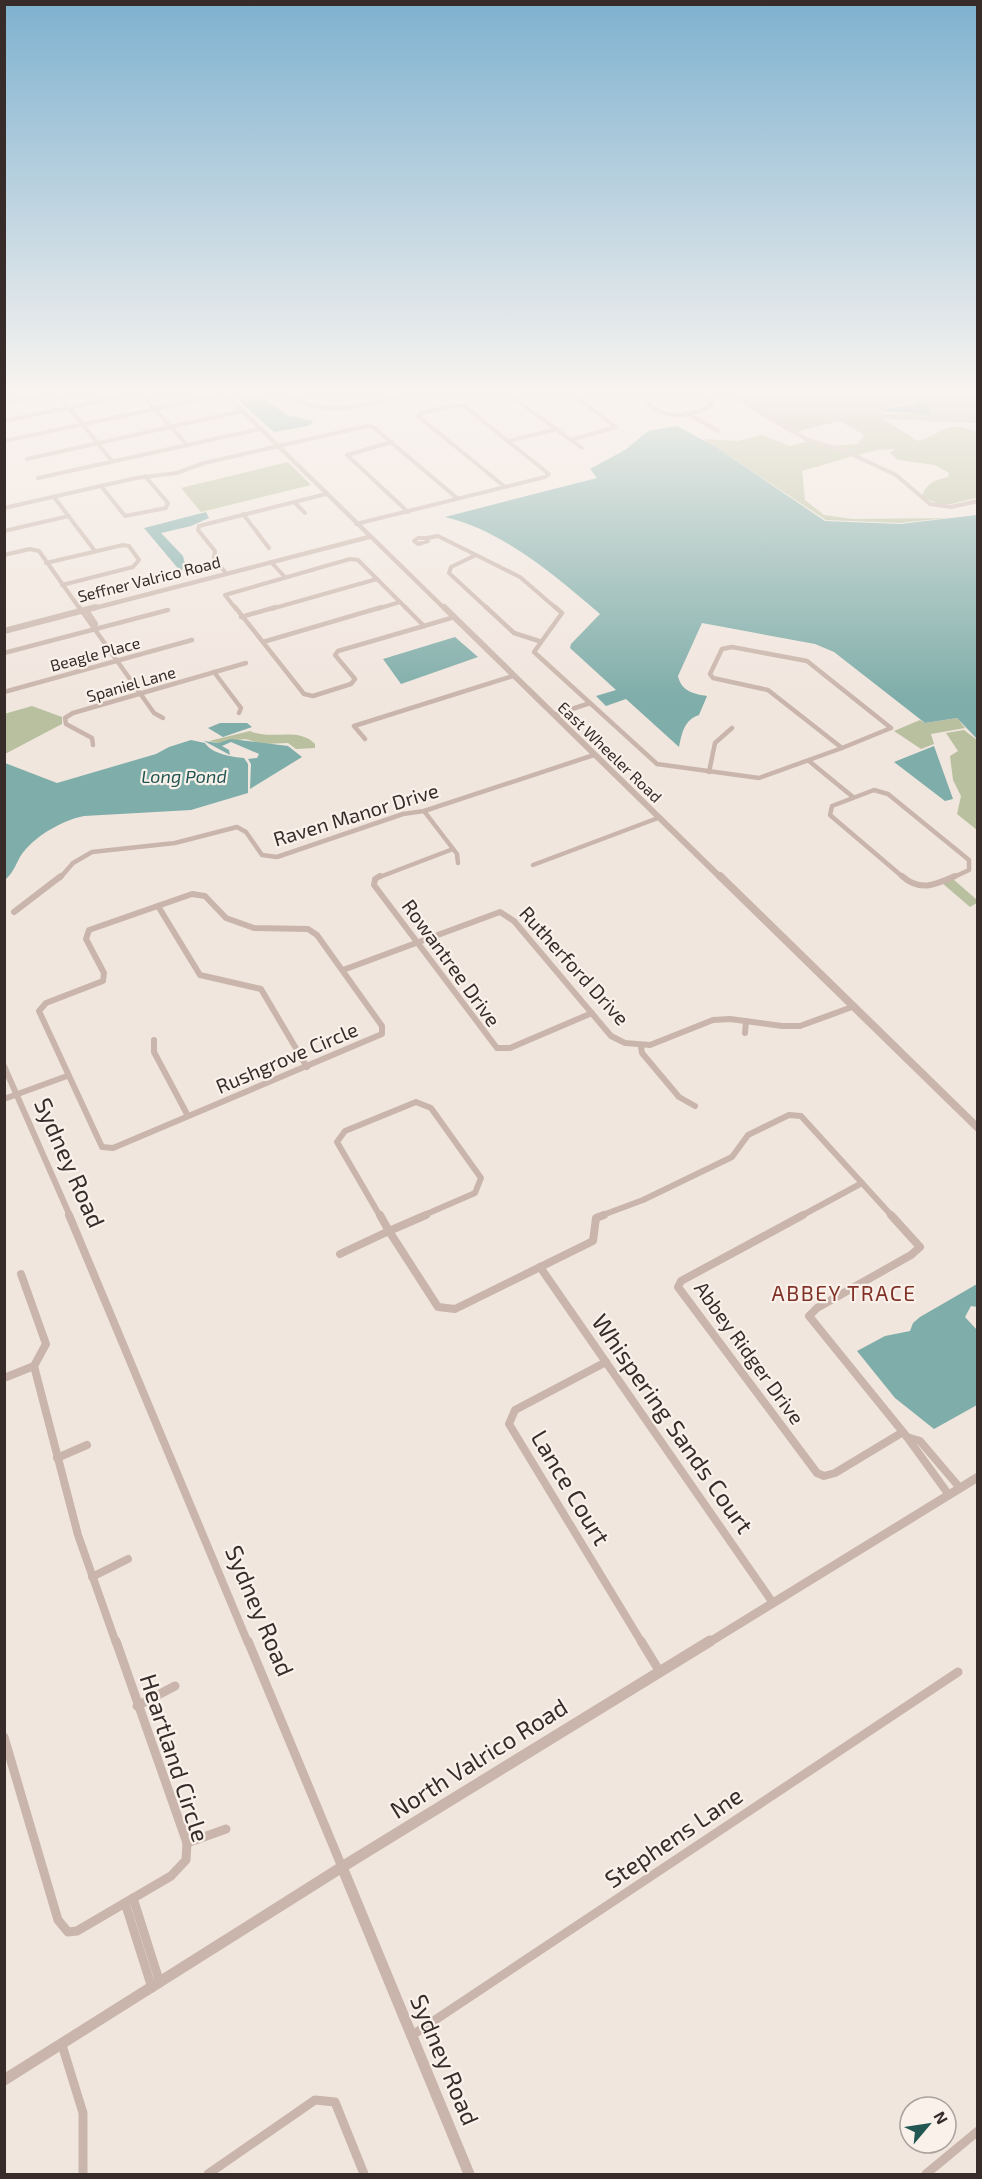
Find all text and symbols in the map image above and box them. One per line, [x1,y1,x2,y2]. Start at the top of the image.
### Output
street label: Seffner Valrico Road [75,552,222,605]
street label: Beagle Place [48,632,142,675]
street label: Spaniel Lane [84,662,178,705]
street label: East Wheeler Road [555,697,666,806]
water label: Long Pond [141,765,227,787]
street label: Raven Manor Drive [270,777,441,851]
street label: Rowantree Drive [398,894,506,1031]
street label: Rutherford Drive [515,901,634,1030]
street label: Rushgrove Circle [212,1016,361,1098]
street label: Sydney Road [29,1093,112,1232]
street label: Abbey Ridger Drive [690,1276,810,1429]
district label: ABBEY TRACE [772,1280,916,1305]
street label: Whispering Sands Court [586,1308,760,1539]
street label: Lance Court [526,1424,617,1550]
street label: Sydney Road [220,1541,301,1680]
street label: Heartland Circle [135,1670,216,1845]
street label: North Valrico Road [384,1691,572,1824]
street label: Stephens Lane [599,1780,748,1893]
street label: Sydney Road [405,1990,486,2129]
north arrow [898,2095,958,2155]
text: N [930,2108,953,2127]

